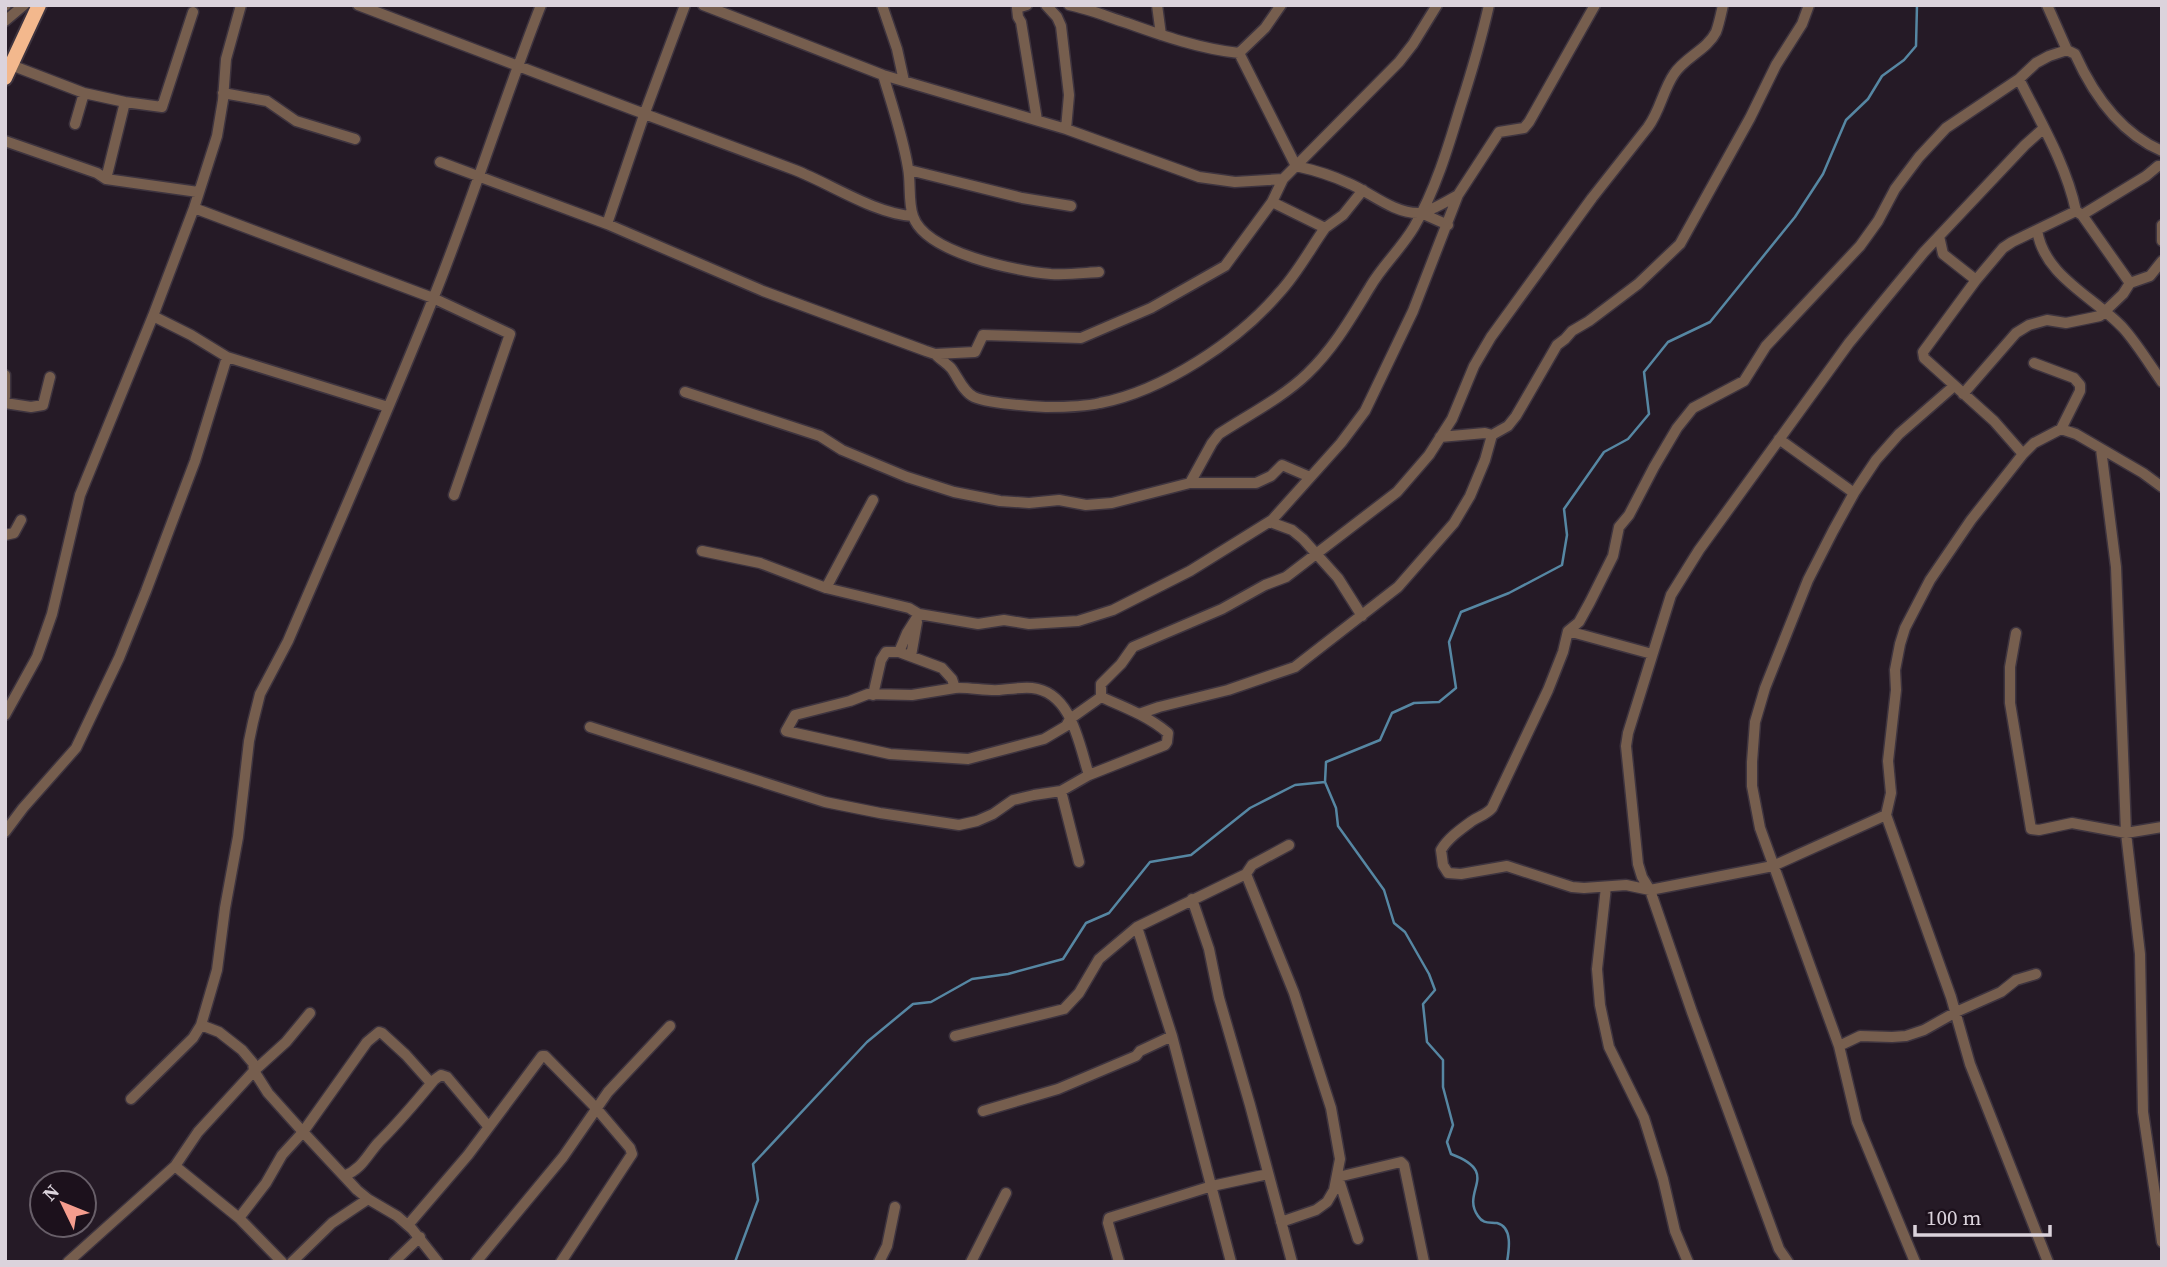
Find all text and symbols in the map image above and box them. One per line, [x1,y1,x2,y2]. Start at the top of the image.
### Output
north arrow [28,1169,98,1239]
text: N [36,1178,65,1206]
scale bar [1915,1194,2050,1238]
text: 100 m [1926,1203,1981,1232]

